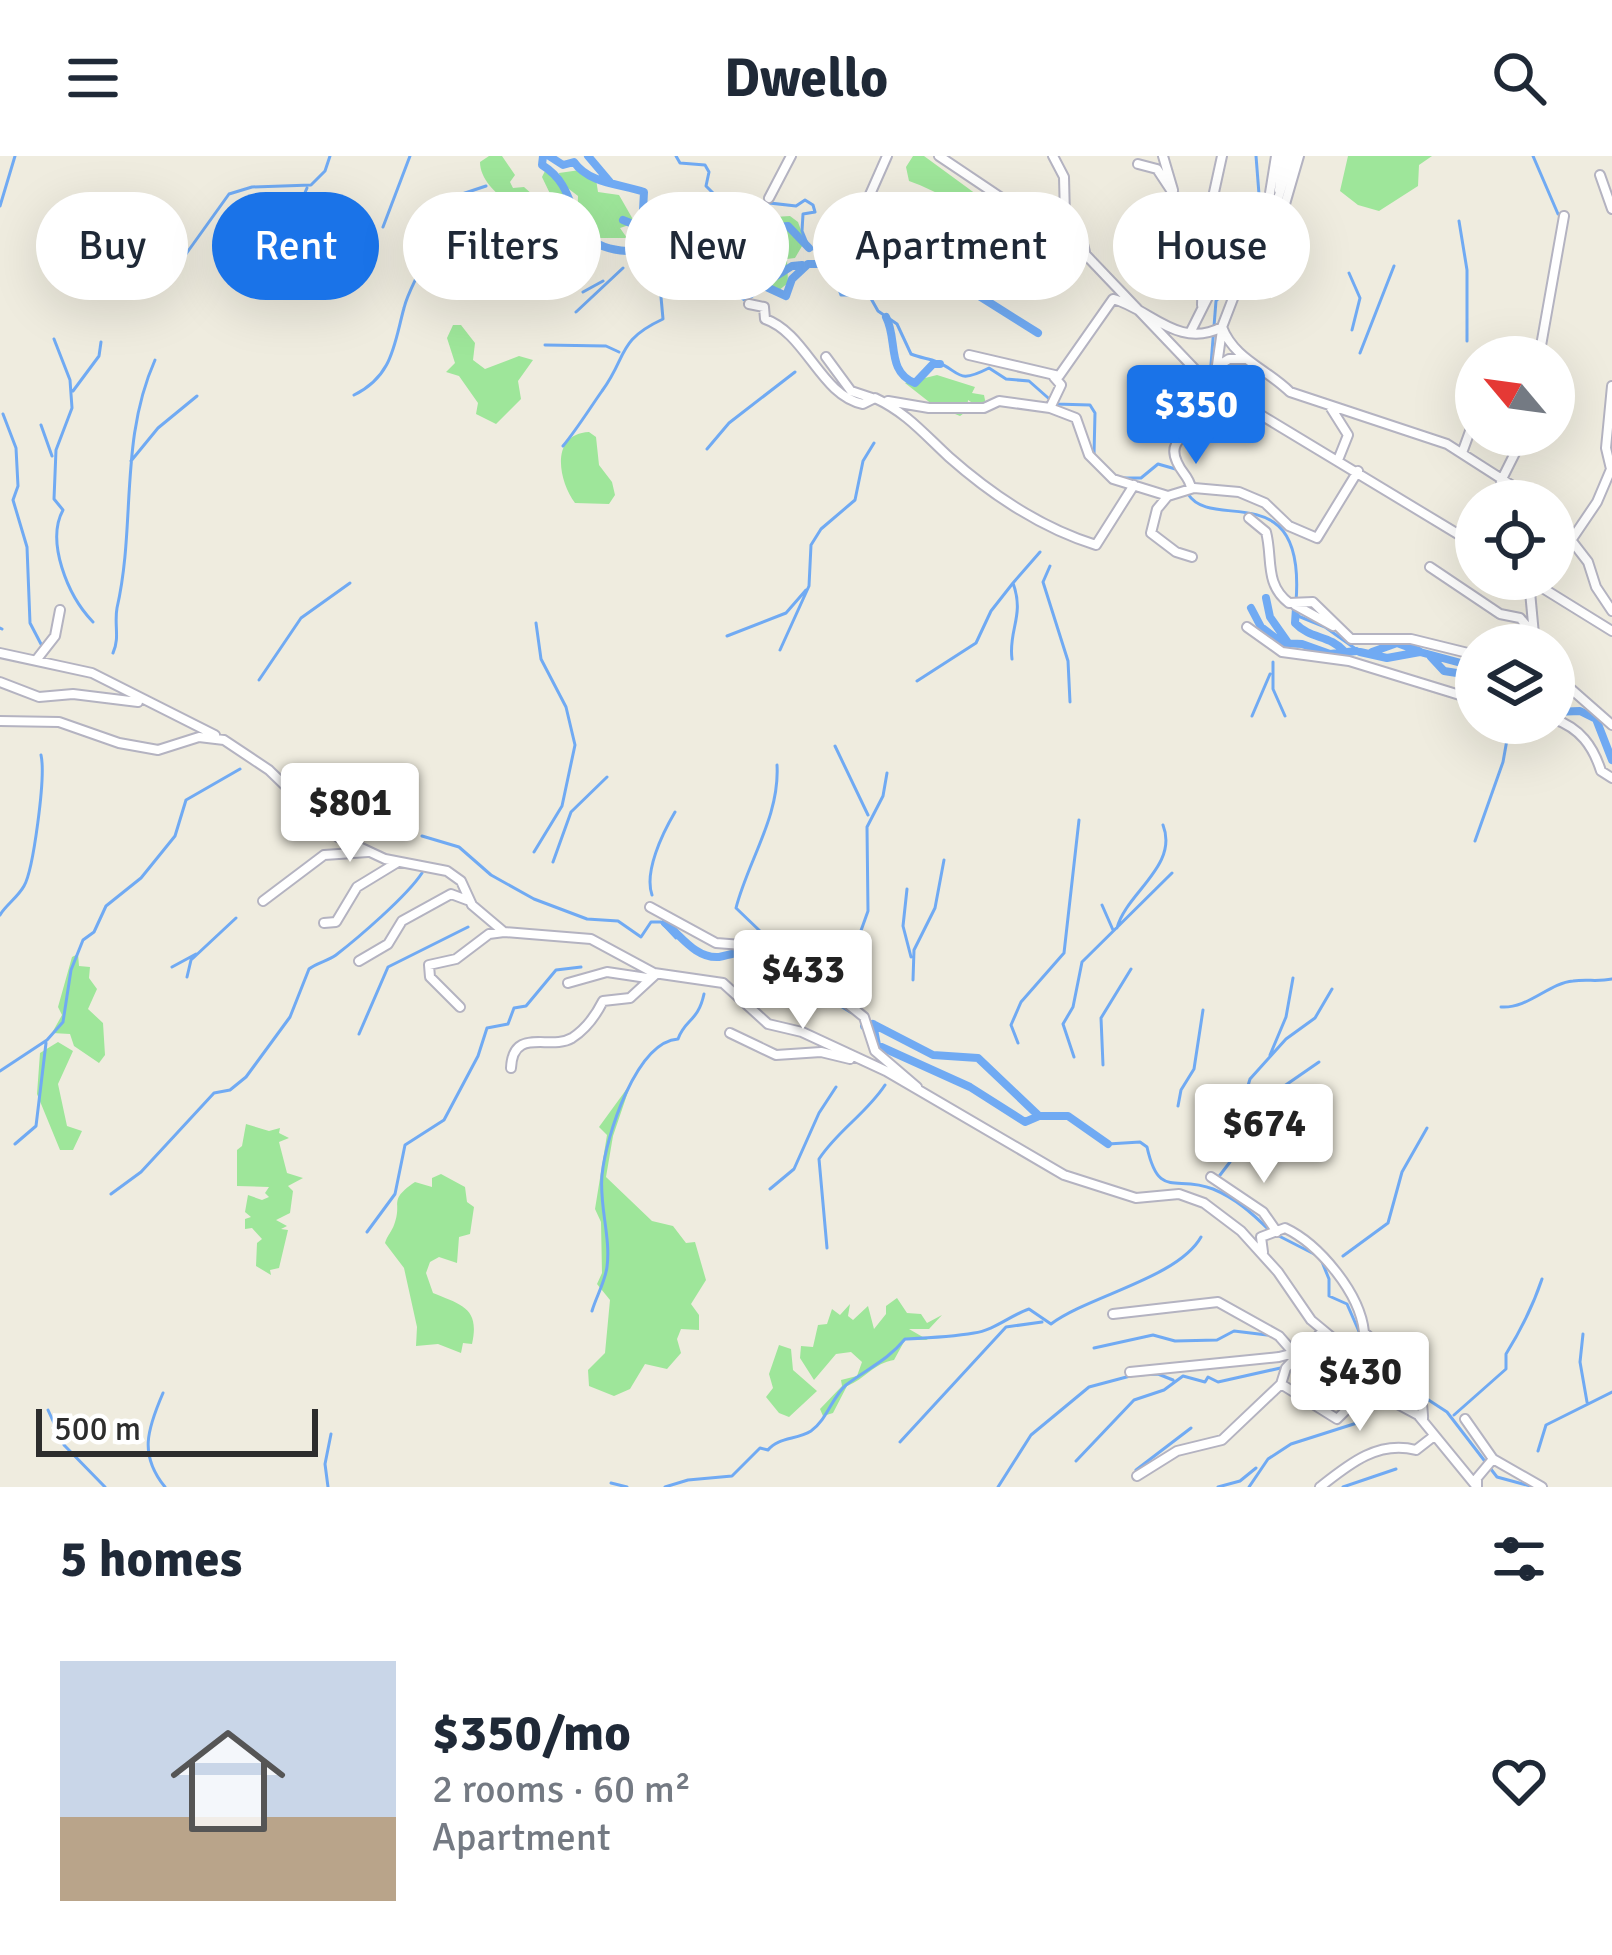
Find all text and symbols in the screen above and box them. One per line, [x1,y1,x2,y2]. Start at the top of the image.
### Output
icon: menu [60,45,126,111]
text: Dwello [724,45,888,112]
icon: search [1486,45,1552,111]
chip: Buy [36,192,188,300]
chip: Rent [212,192,379,300]
chip: Filters [403,192,601,300]
chip: New [625,192,789,300]
chip: Apartment [813,192,1089,300]
chip: House [1113,192,1310,300]
north arrow [1455,336,1575,456]
map controls [1455,336,1575,744]
pin: $350 [1125,365,1267,467]
text: $350 [1154,380,1238,428]
button: locate [1455,480,1575,600]
button: layers [1455,624,1575,744]
pin: $801 [279,763,421,865]
text: $801 [308,778,392,826]
pin: $433 [732,930,874,1032]
text: $433 [761,945,845,993]
pin: $674 [1193,1084,1335,1186]
text: $674 [1222,1099,1306,1147]
pin: $430 [1289,1332,1431,1434]
text: $430 [1318,1347,1402,1395]
scale bar [36,1403,318,1456]
text: 500 m [54,1409,141,1450]
icon: filters [1486,1526,1552,1592]
text: 5 homes [60,1528,242,1591]
text: $350/mo [432,1702,631,1765]
icon: home [156,1709,300,1853]
icon: heart [1486,1748,1552,1814]
text: 2 rooms · 60 m² [432,1765,691,1813]
text: Apartment [432,1813,611,1861]

